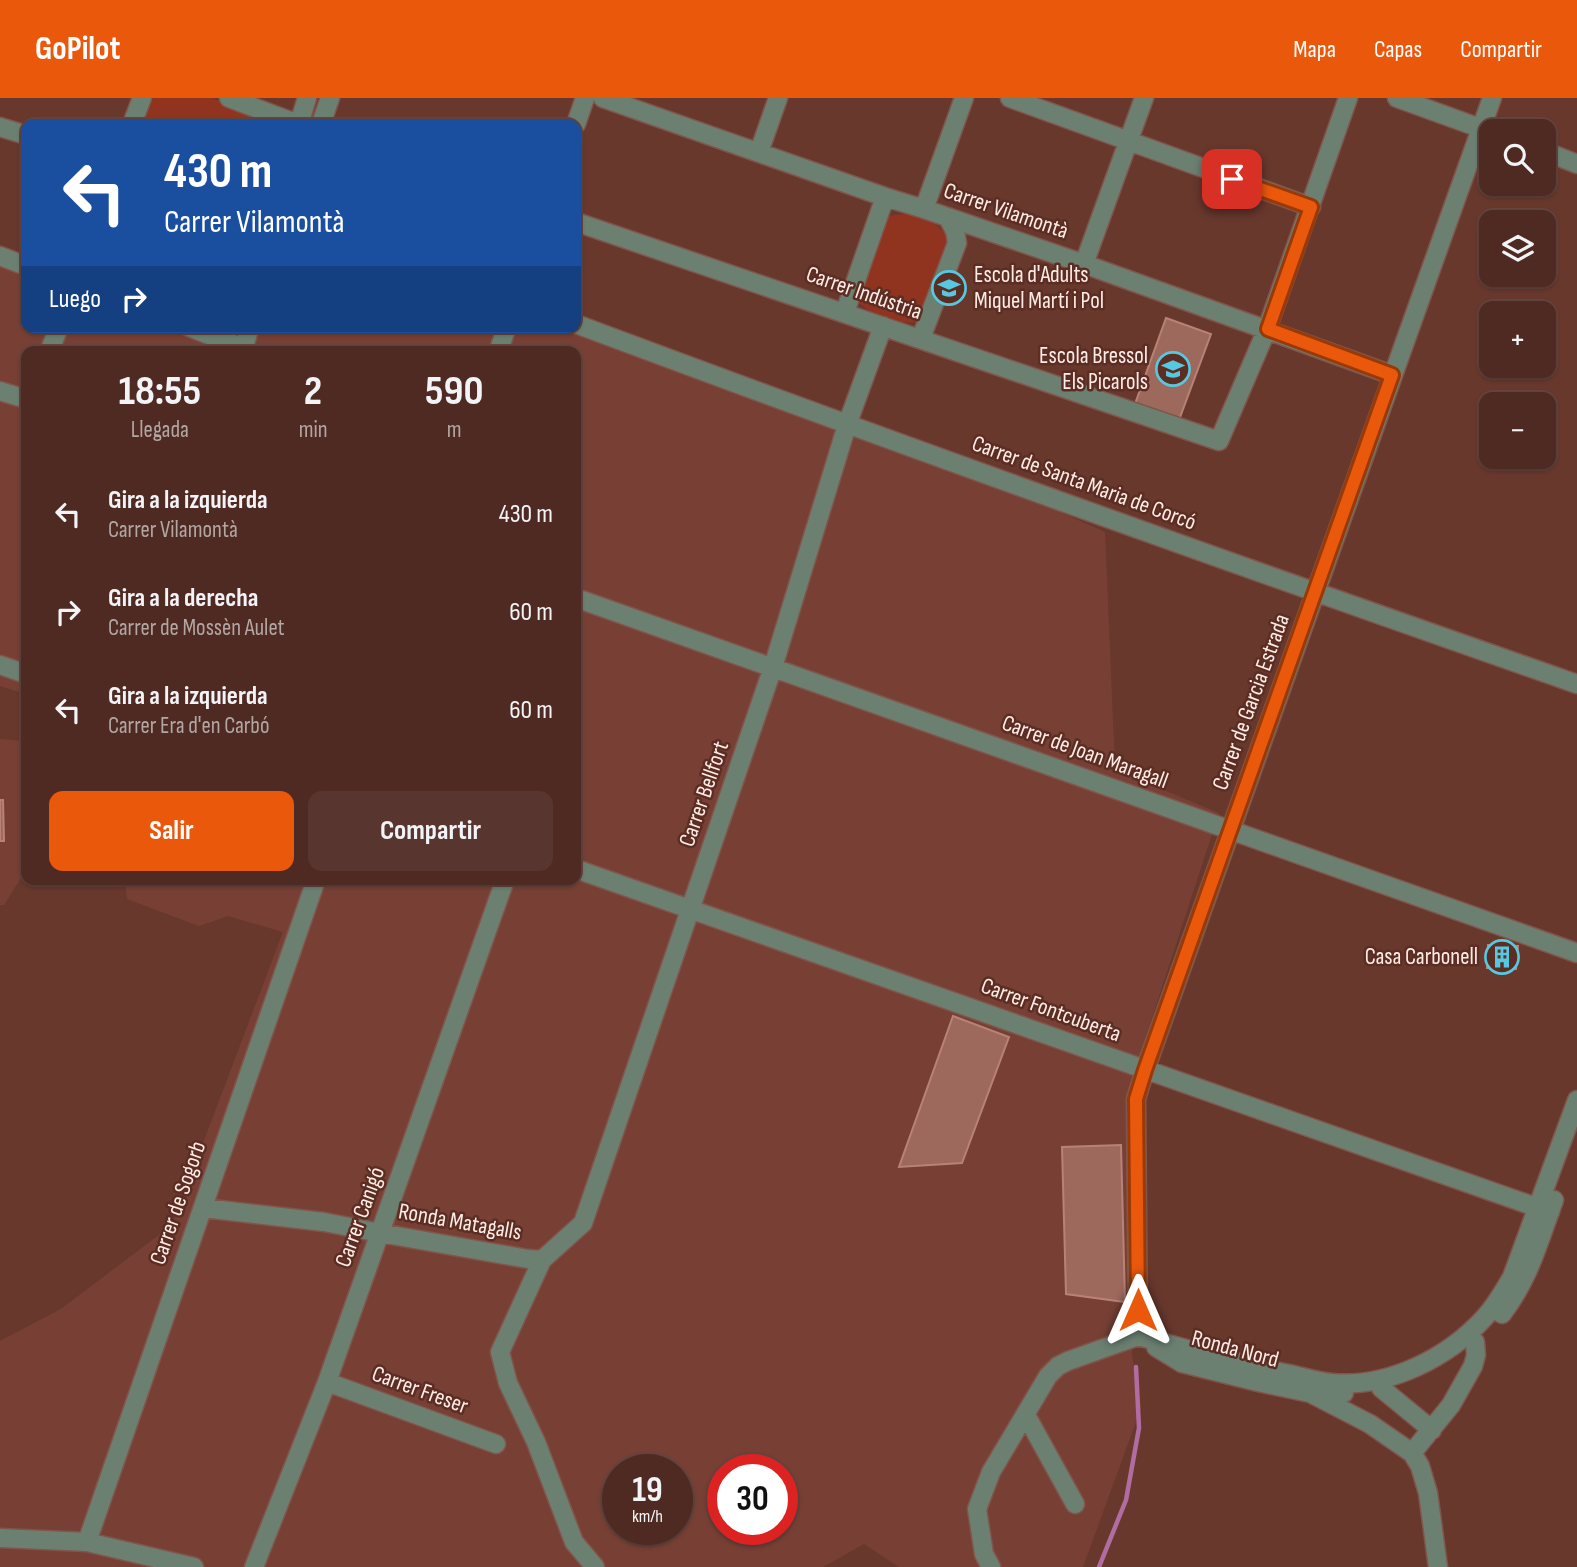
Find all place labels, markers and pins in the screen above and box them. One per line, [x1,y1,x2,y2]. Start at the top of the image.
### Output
pin [1202,149,1262,209]
place label: Escola d'Adults Miquel Martí i Pol [974,261,1104,315]
school or university icon: Escola d'Adults Miquel Martí i Pol [930,269,968,307]
place label: Escola Bressol Els Picarols [1039,342,1148,396]
school or university icon: Escola Bressol Els Picarols [1154,350,1192,388]
building icon: Casa Carbonell [1483,938,1521,976]
place label: Casa Carbonell [1365,943,1478,971]

